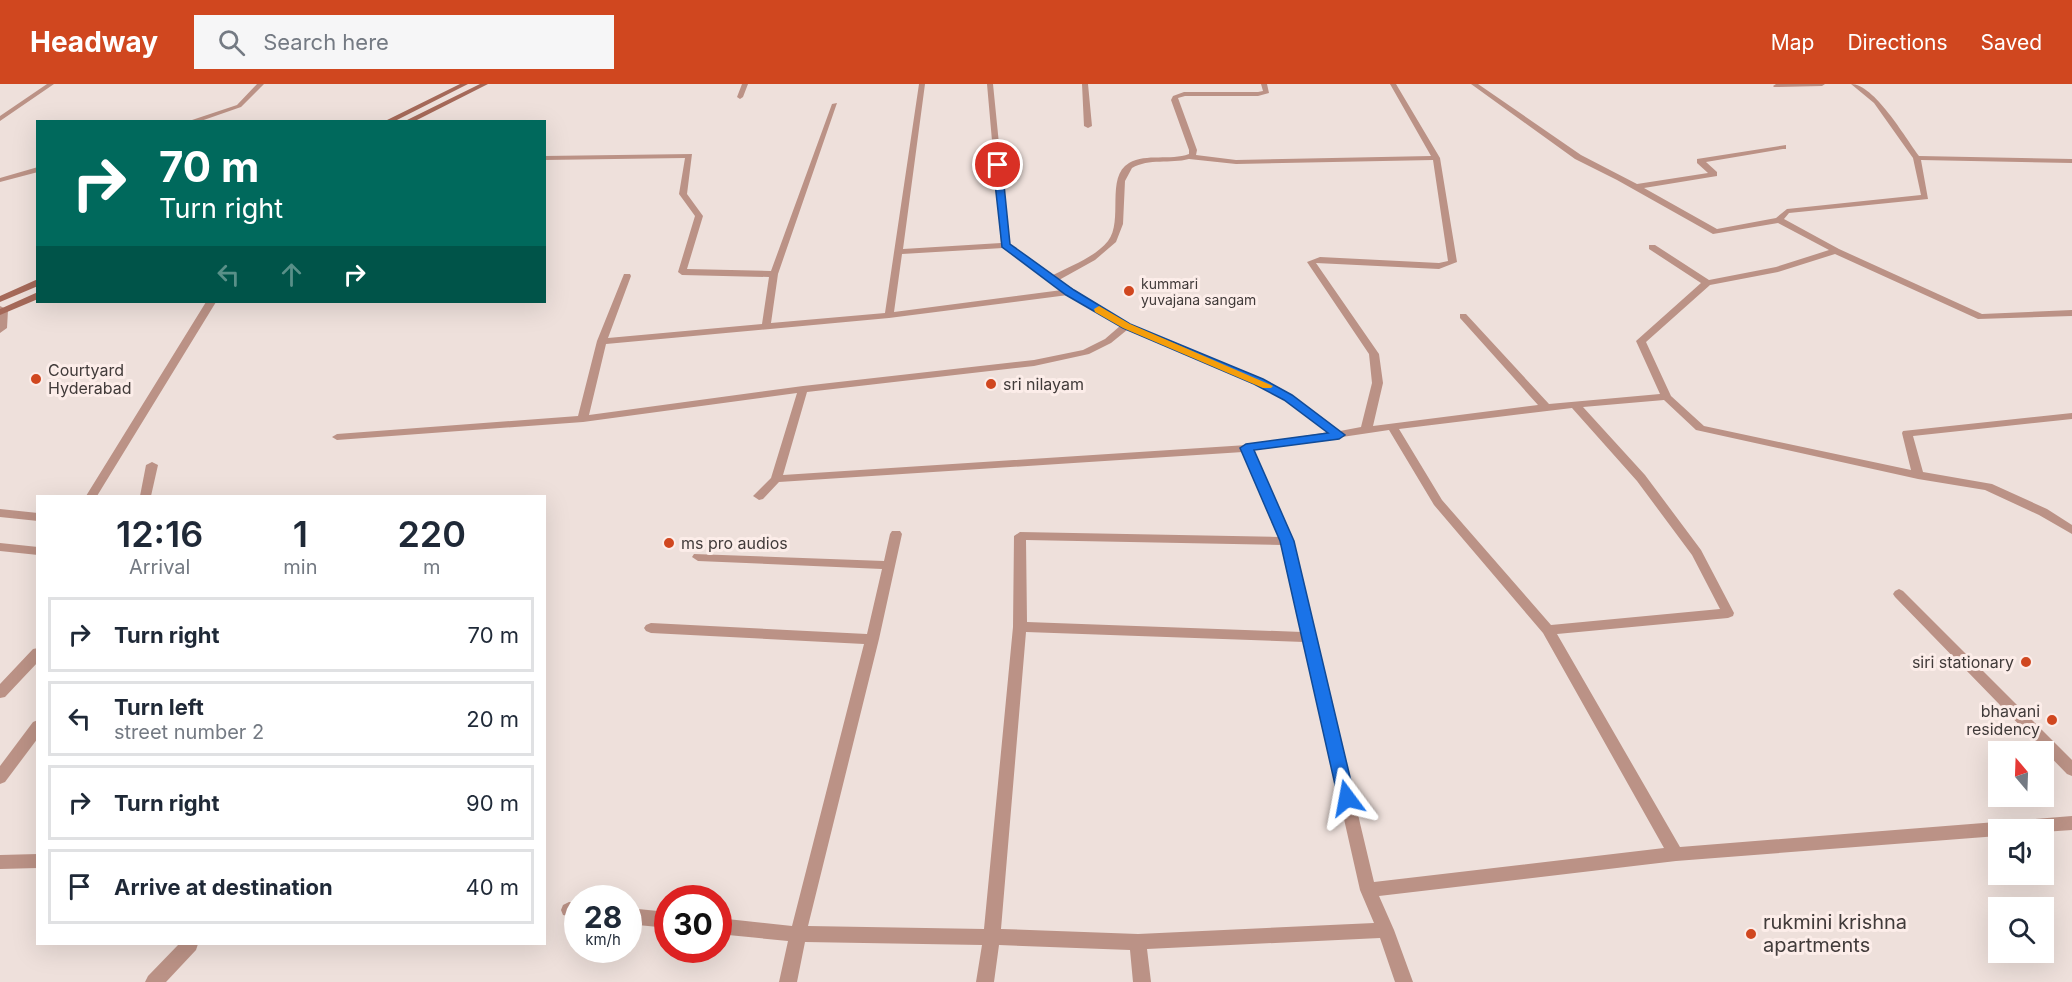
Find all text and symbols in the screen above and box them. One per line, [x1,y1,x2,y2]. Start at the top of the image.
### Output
search box [194,15,614,69]
text: Headway [30,25,158,59]
icon: search [215,26,248,59]
text: Search here [263,29,389,55]
text: Map [1771,30,1814,55]
text: Directions [1847,30,1948,55]
text: Saved [1981,30,2042,55]
pin [972,139,1023,190]
text: 70 m [159,141,259,192]
icon: right [60,144,138,222]
icon: arrive [981,148,1014,181]
text: Turn right [159,192,283,225]
icon: left [212,258,245,291]
icon: ahead [275,258,308,291]
icon: right [338,258,371,291]
place label: kummari yuvajana sangam [1141,275,1256,308]
marker: kummari yuvajana sangam [1122,284,1136,298]
place label: Courtyard Hyderabad [48,360,132,398]
marker: Courtyard Hyderabad [29,372,43,386]
place label: sri nilayam [1003,374,1084,394]
marker: sri nilayam [984,377,998,391]
text: 12:16 [116,512,203,556]
text: 1 [293,512,308,556]
text: 220 [397,512,466,556]
place label: ms pro audios [681,533,788,553]
marker: ms pro audios [662,536,676,550]
text: Arrival [129,555,190,579]
text: min [283,555,317,579]
text: m [423,555,441,579]
icon: right [63,618,96,651]
text: Turn right [114,622,220,648]
text: 70 m [468,622,519,648]
place label: siri stationary [1912,652,2014,672]
marker: siri stationary [2019,655,2033,669]
text: Turn left [114,694,204,720]
place label: bhavani residency [1966,701,2040,739]
icon: left [63,702,96,735]
text: 20 m [466,706,519,732]
marker: bhavani residency [2045,713,2059,727]
text: street number 2 [114,720,264,744]
north arrow [1988,741,2054,807]
map controls [1988,741,2054,963]
position arrow [1315,766,1379,830]
icon: right [63,786,96,819]
text: Turn right [114,790,220,816]
text: 90 m [466,790,519,816]
button: sound [1988,819,2054,885]
icon: arrive [63,870,96,903]
text: Arrive at destination [114,874,333,900]
text: 40 m [465,874,519,900]
speed limit sign: 30 [654,885,732,963]
button: search [1988,897,2054,963]
text: 28 [584,899,622,935]
place label: rukmini krishna apartments [1763,910,1907,957]
marker: rukmini krishna apartments [1744,927,1758,941]
text: km/h [585,930,621,949]

